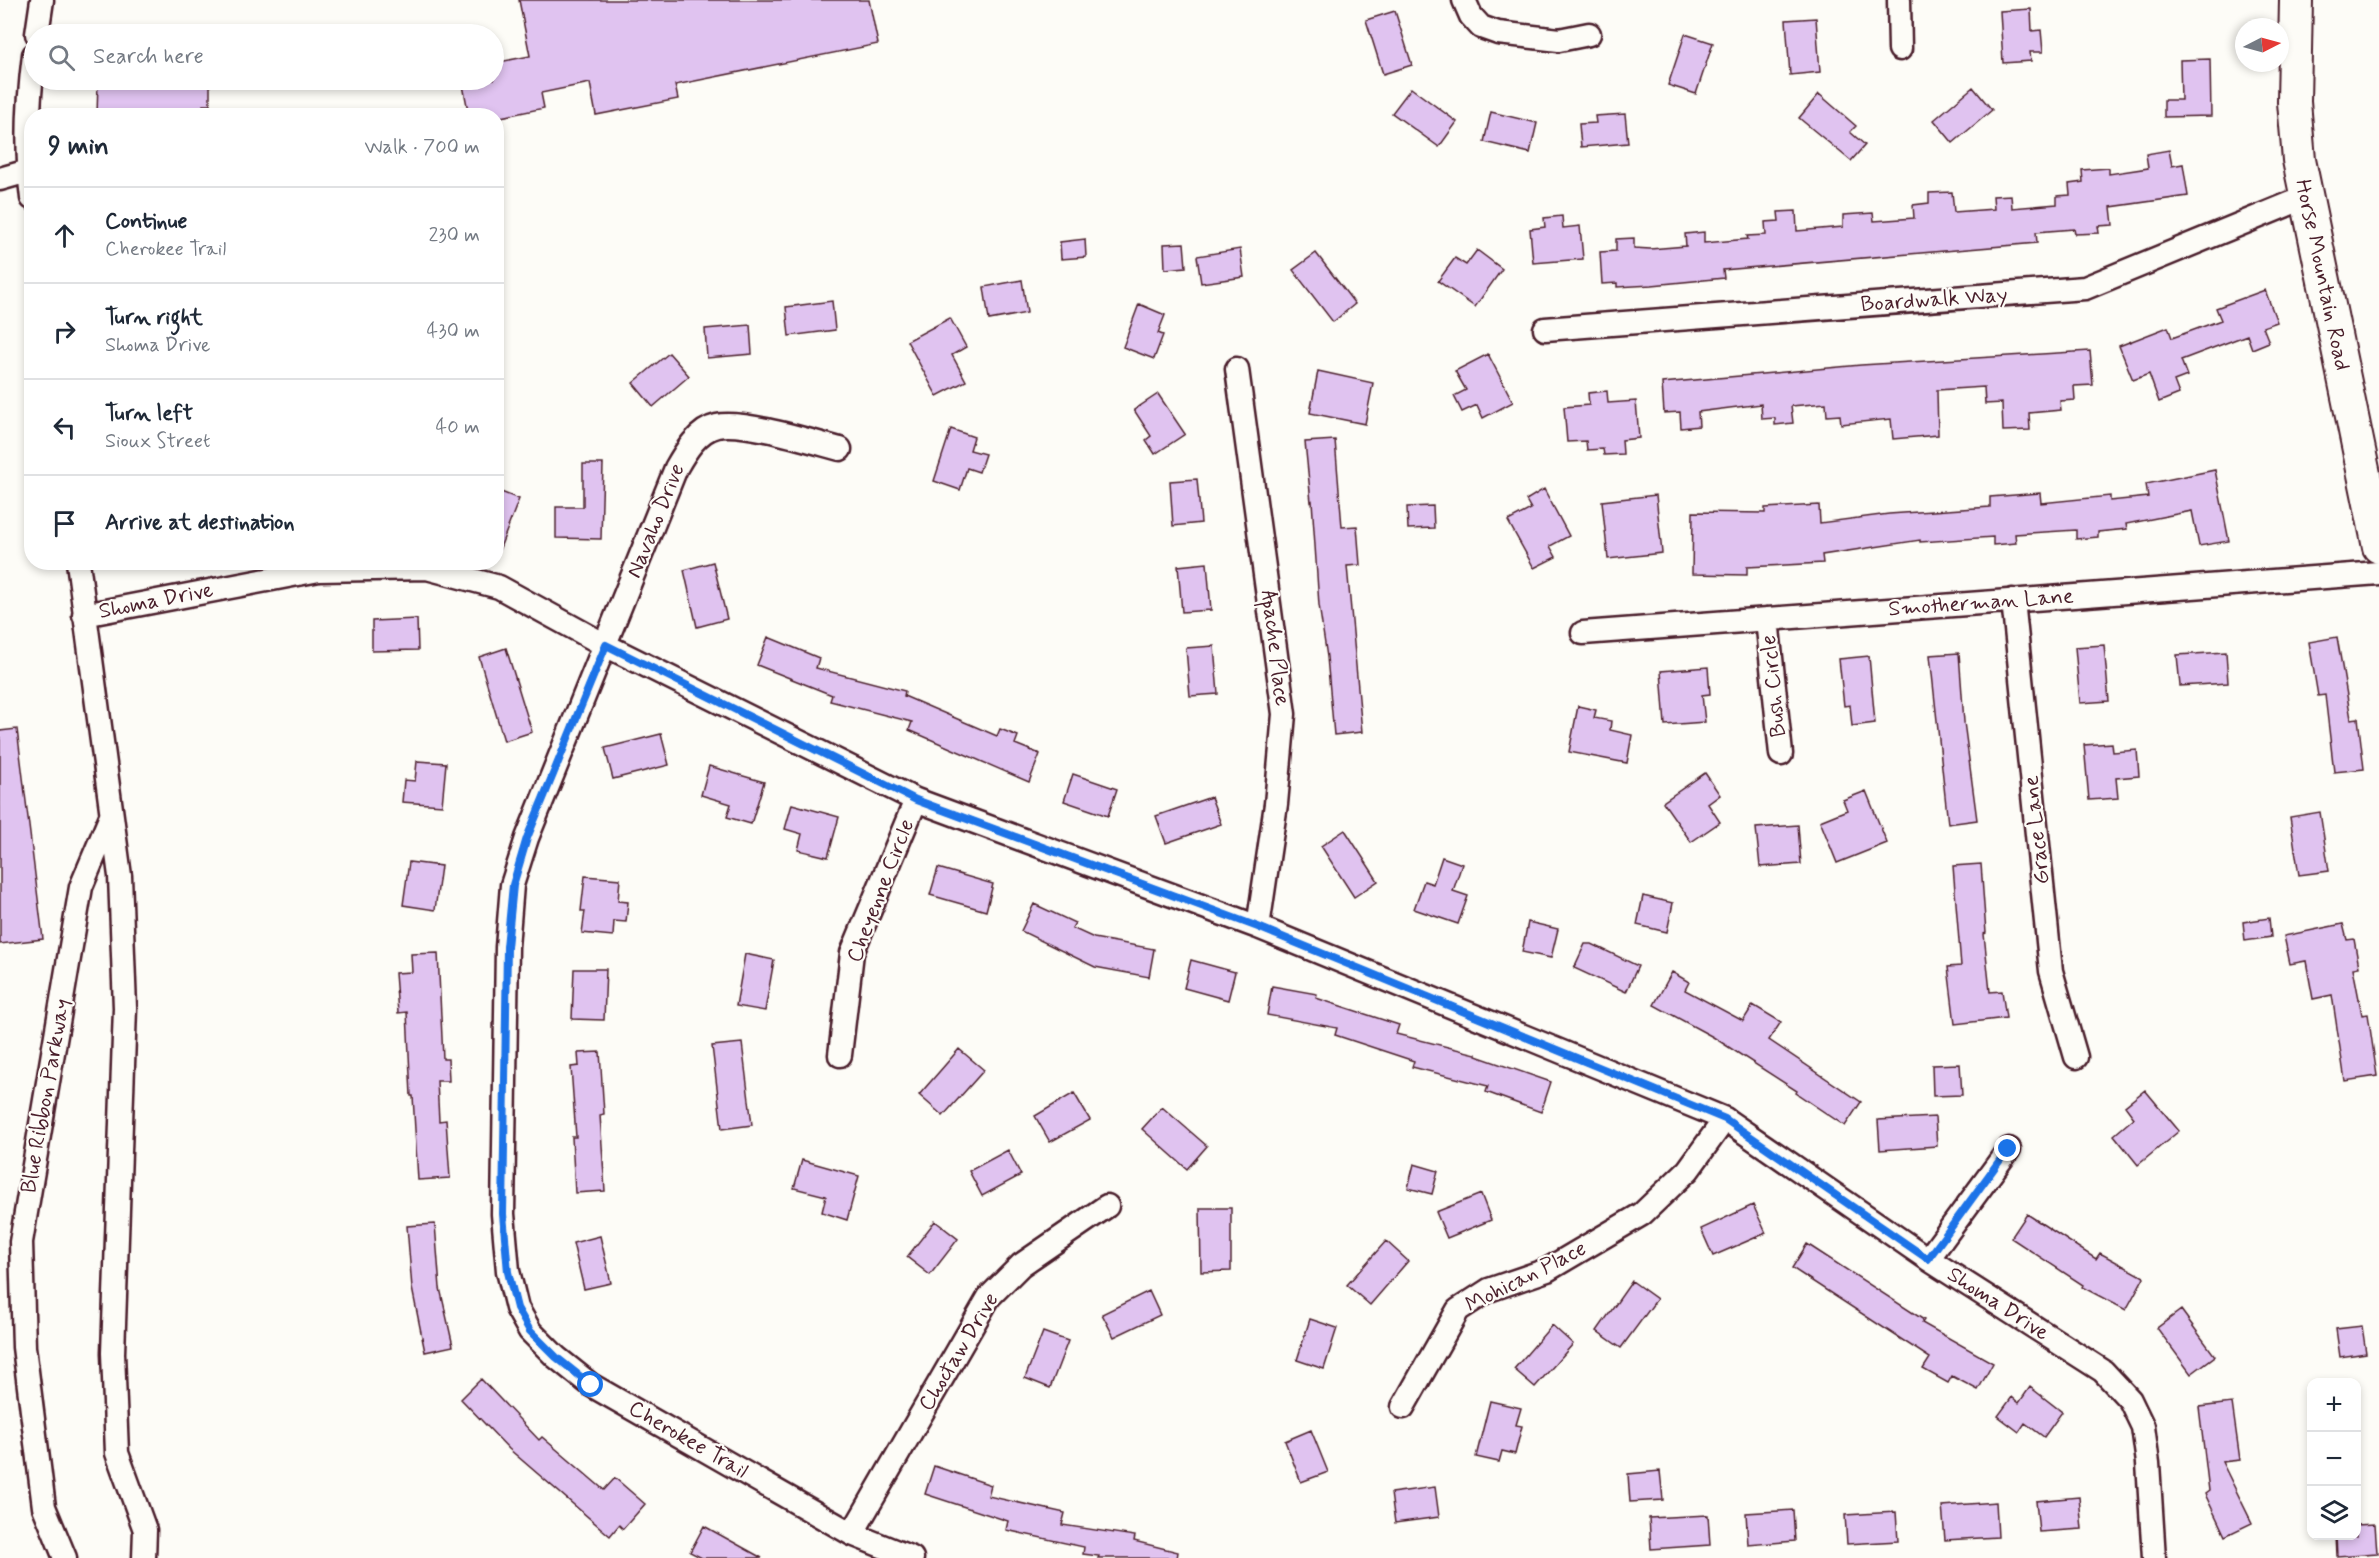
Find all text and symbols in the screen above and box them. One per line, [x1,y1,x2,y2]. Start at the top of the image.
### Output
north arrow [2235,18,2289,72]
search box [24,24,504,90]
icon: search [45,41,78,74]
text: Search here [93,43,204,71]
text: 9 min [48,130,109,164]
text: Walk · 700 m [364,134,480,161]
street label: Horse Mountain Road [2288,177,2356,373]
text: Continue [105,208,187,236]
icon: ahead [48,219,81,252]
text: 230 m [428,222,480,249]
text: Cherokee Trail [105,236,226,263]
street label: Boardwalk Way [1860,281,2008,319]
text: Turn right [105,304,203,332]
icon: right [48,315,81,348]
text: 430 m [427,318,480,345]
text: Shoma Drive [105,332,211,359]
text: Turn left [105,400,193,428]
icon: left [48,411,81,444]
text: 40 m [436,414,480,441]
text: Sioux Street [105,428,210,455]
street label: Navaho Drive [620,460,692,582]
icon: arrive [48,507,81,540]
text: Arrive at destination [105,509,295,537]
street label: Shoma Drive [96,576,216,626]
street label: Smotherman Lane [1887,583,2075,623]
street label: Apache Place [1252,588,1296,708]
street label: Bush Circle [1755,634,1793,738]
street label: Grace Lane [2017,774,2057,886]
street label: Cheyenne Circle [841,815,921,967]
street label: Blue Ribbon Parkway [15,997,77,1195]
route end [1994,1135,2020,1161]
street label: Mohican Place [1461,1235,1591,1319]
street label: Shoma Drive [1942,1261,2054,1347]
street label: Choctaw Drive [913,1288,1005,1416]
route start [577,1371,603,1397]
map controls [2307,1378,2361,1540]
button: + [2307,1378,2361,1432]
street label: Cherokee Trail [623,1395,753,1485]
button: − [2307,1432,2361,1486]
button: layers [2307,1486,2361,1540]

